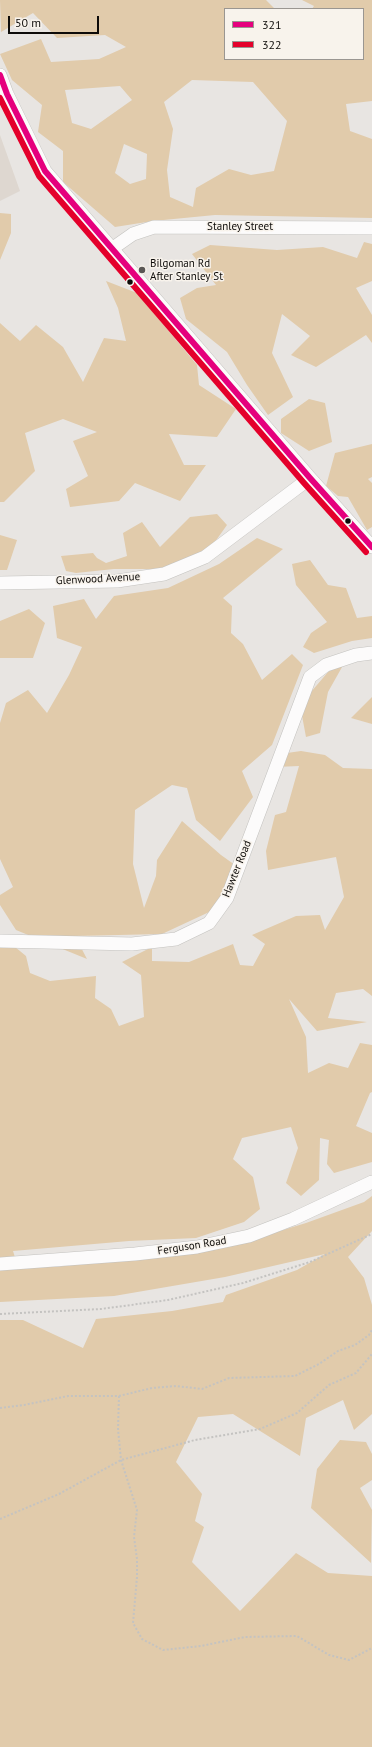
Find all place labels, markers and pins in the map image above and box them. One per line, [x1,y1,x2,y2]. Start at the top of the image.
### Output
place label: Bilgoman Rd After Stanley St [150,257,223,283]
marker: Bilgoman Rd After Stanley St [137,265,147,275]
unlabelled marker [125,277,135,287]
unlabelled marker [343,516,353,526]

